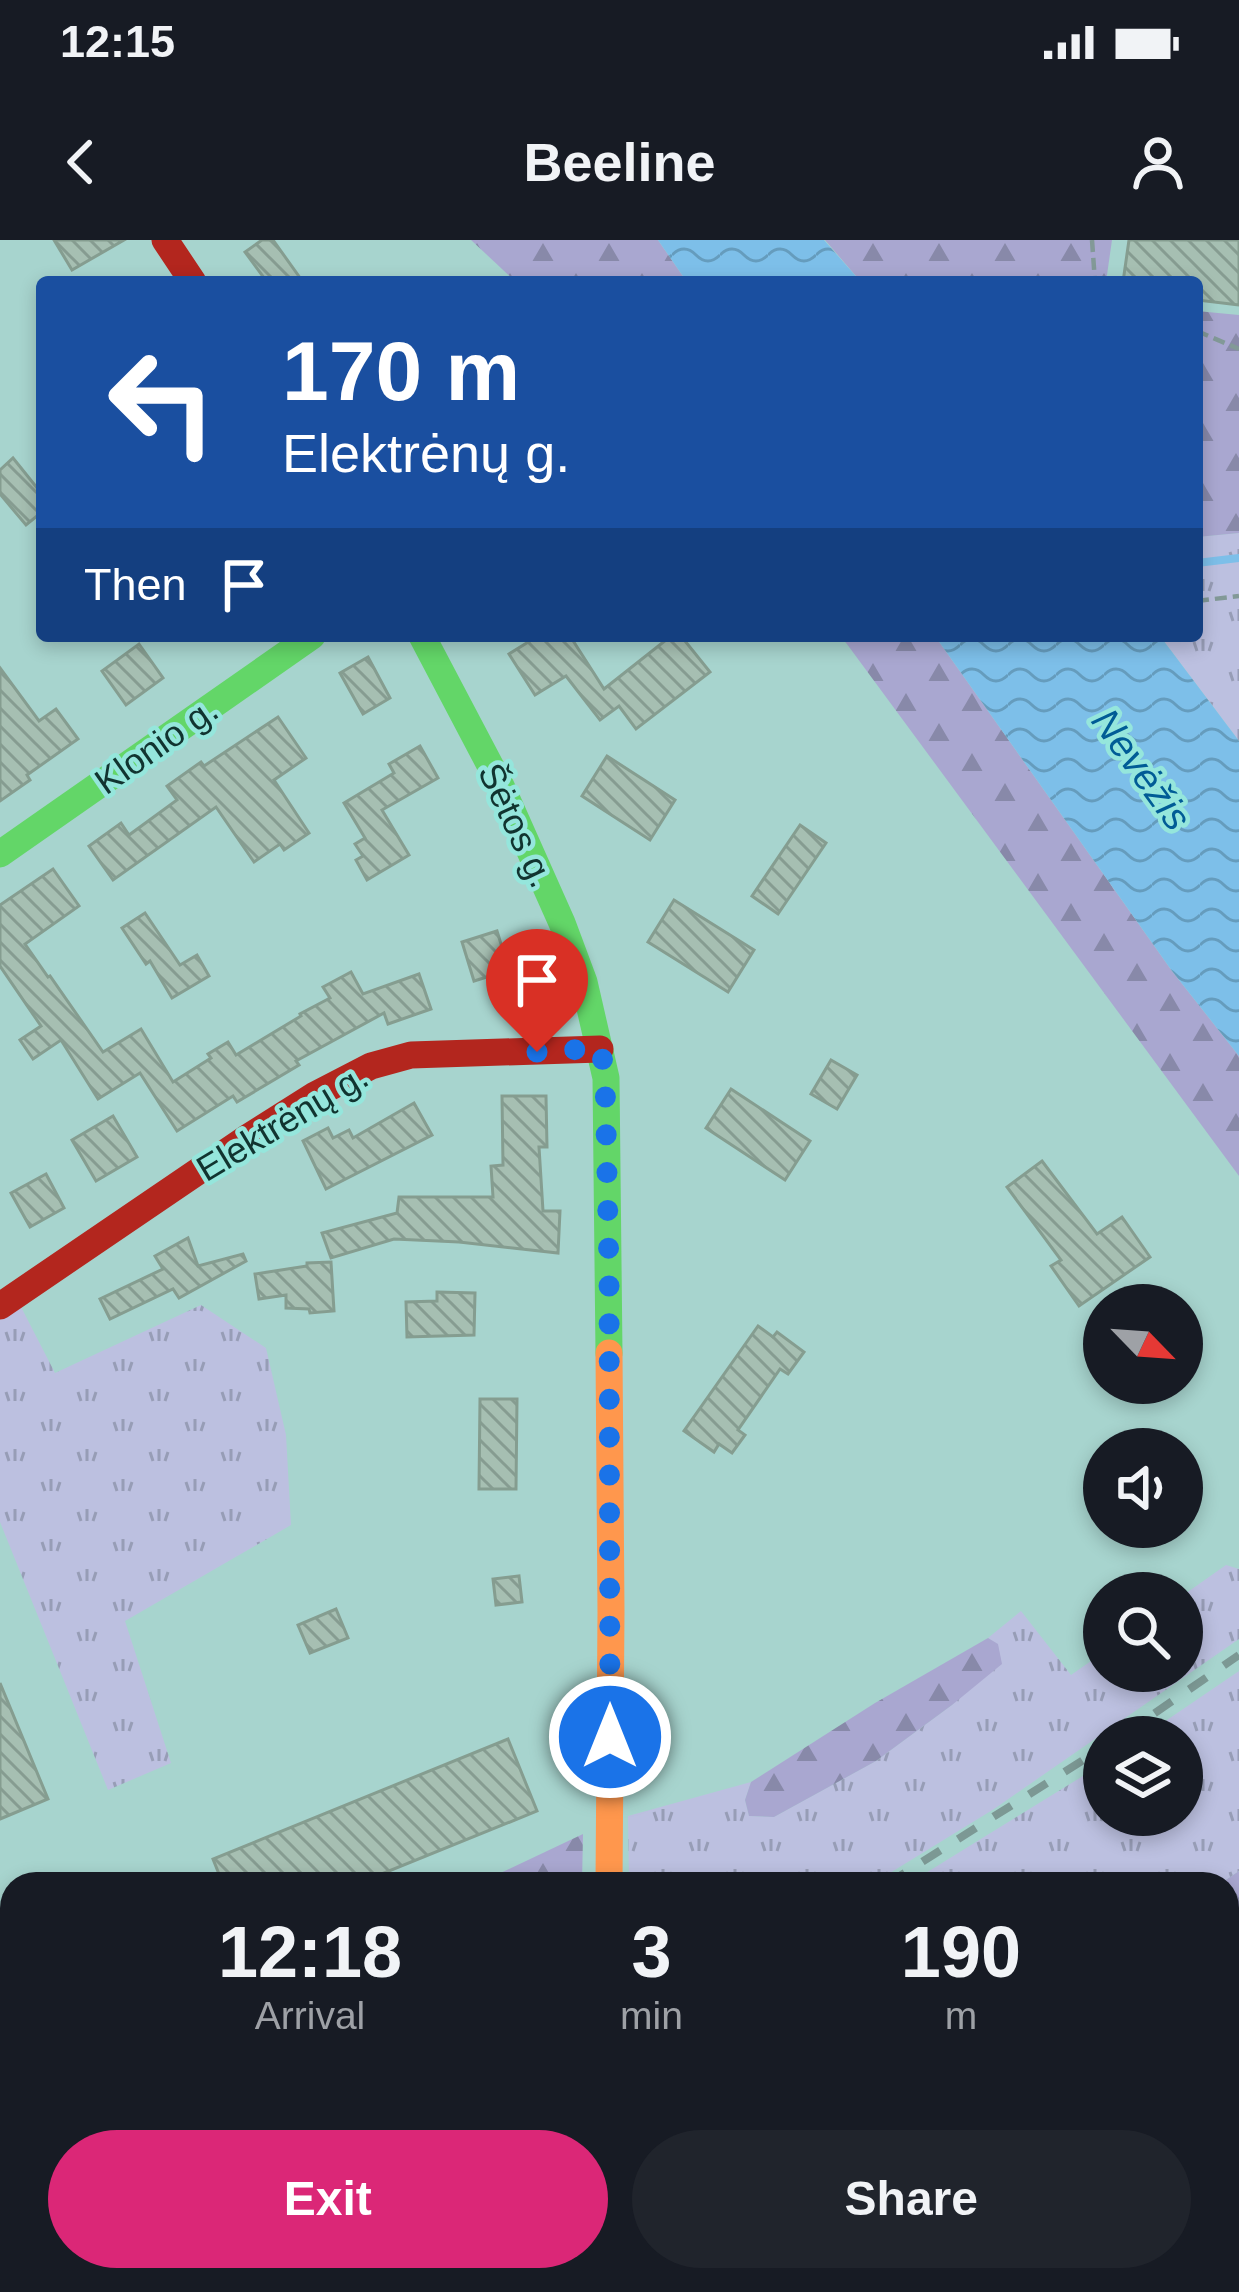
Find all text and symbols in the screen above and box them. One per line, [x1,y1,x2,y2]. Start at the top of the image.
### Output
text: 12:15 [60,16,175,67]
icon: back [48,129,114,195]
icon: person [1125,129,1191,195]
text: Beeline [523,132,716,192]
icon: left [84,324,240,480]
text: 170 m [282,324,520,418]
text: Elektrėnų g. [282,423,570,483]
icon: arrive [211,552,277,618]
text: Then [84,559,187,610]
street label: Klonio g. [87,688,225,802]
water label: Nevėžis [1083,701,1200,838]
street label: Šėtos g. [470,757,563,894]
pin [486,929,588,1052]
icon: arrive [504,947,570,1013]
street label: Elektrėnų g. [189,1055,375,1189]
north arrow [1083,1284,1203,1404]
map controls [1083,1284,1203,1836]
button: sound [1083,1428,1203,1548]
button: search [1083,1572,1203,1692]
position arrow [547,1674,673,1800]
button: layers [1083,1716,1203,1836]
text: 12:18 [218,1912,402,1992]
text: 3 [631,1912,672,1992]
text: 190 [901,1912,1021,1992]
text: Arrival [255,1994,365,2037]
text: min [620,1994,683,2037]
text: m [945,1994,977,2037]
button: Exit [48,2130,608,2268]
button: Share [632,2130,1191,2268]

